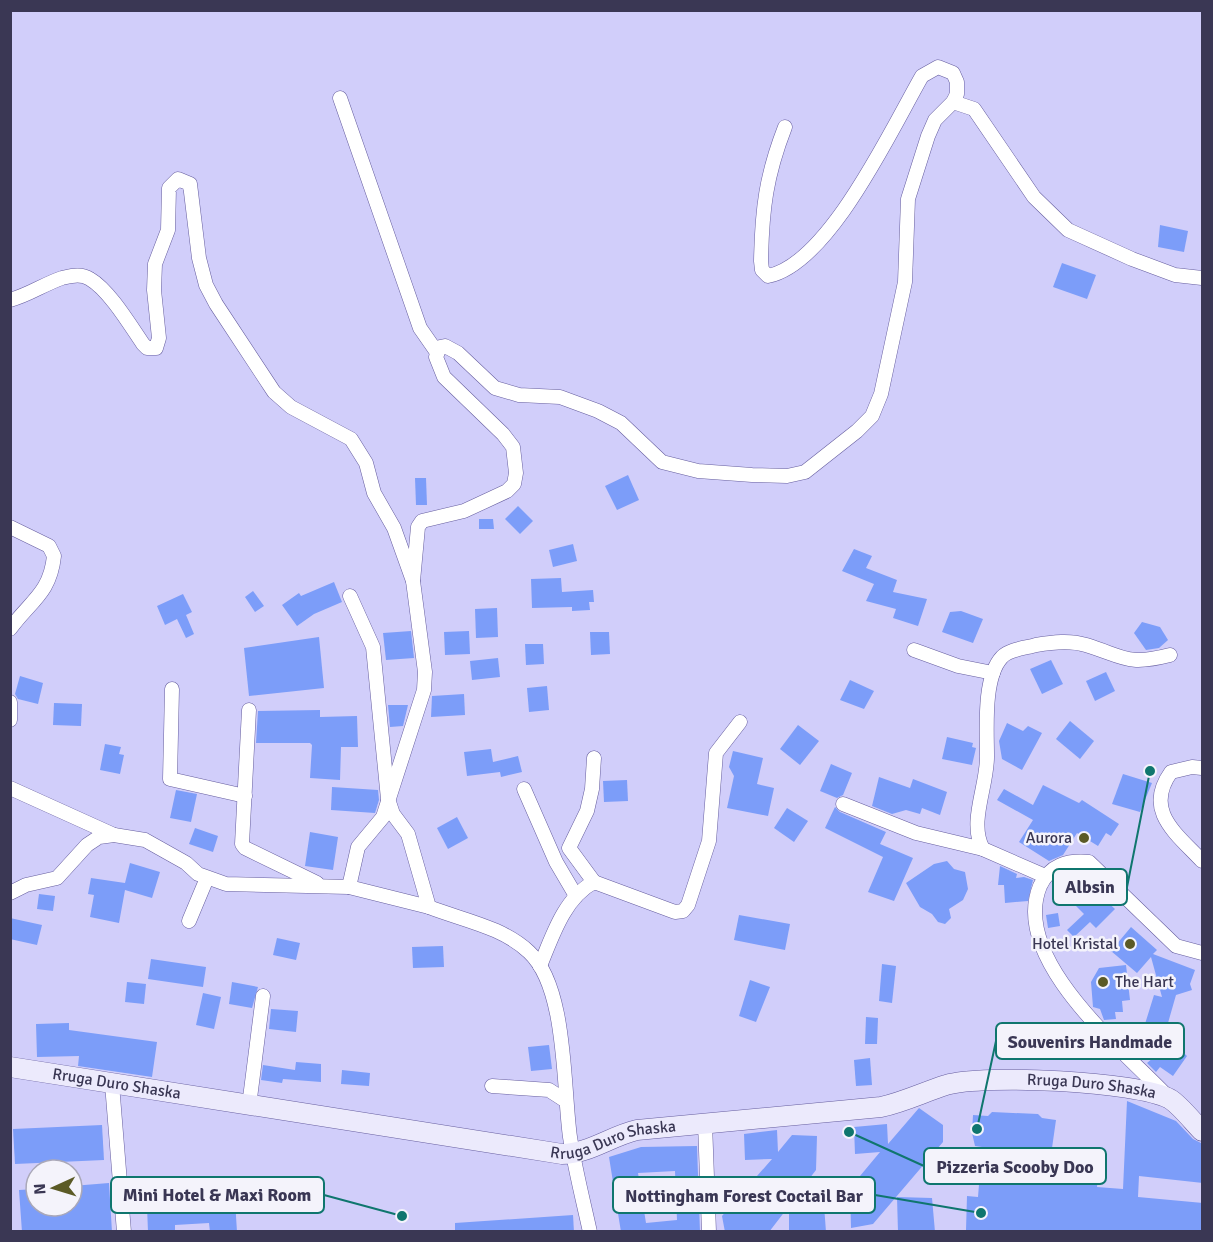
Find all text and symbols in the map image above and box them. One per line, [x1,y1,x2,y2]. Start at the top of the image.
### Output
place label: Aurora [1026,828,1072,848]
marker: Aurora [1077,831,1091,845]
callout: Albsin [1053,869,1127,905]
text: Albsin [1065,876,1115,898]
place label: Hotel Kristal [1032,934,1118,954]
marker: Hotel Kristal [1123,937,1137,951]
place label: The Hart [1115,972,1174,992]
marker: The Hart [1096,975,1110,989]
callout: Souvenirs Handmade [996,1023,1184,1059]
text: Souvenirs Handmade [1008,1031,1172,1053]
street label: Rruga Duro Shaska [51,1064,182,1104]
street label: Rruga Duro Shaska [1027,1070,1158,1103]
street label: Rruga Duro Shaska [549,1116,677,1164]
callout: Pizzeria Scooby Doo [924,1148,1106,1184]
text: Pizzeria Scooby Doo [936,1156,1094,1178]
north arrow [24,1158,84,1218]
callout: Mini Hotel & Maxi Room [111,1177,324,1213]
callout: Nottingham Forest Coctail Bar [613,1177,875,1213]
text: N [30,1183,50,1195]
text: Mini Hotel & Maxi Room [123,1184,311,1206]
text: Nottingham Forest Coctail Bar [625,1185,864,1207]

